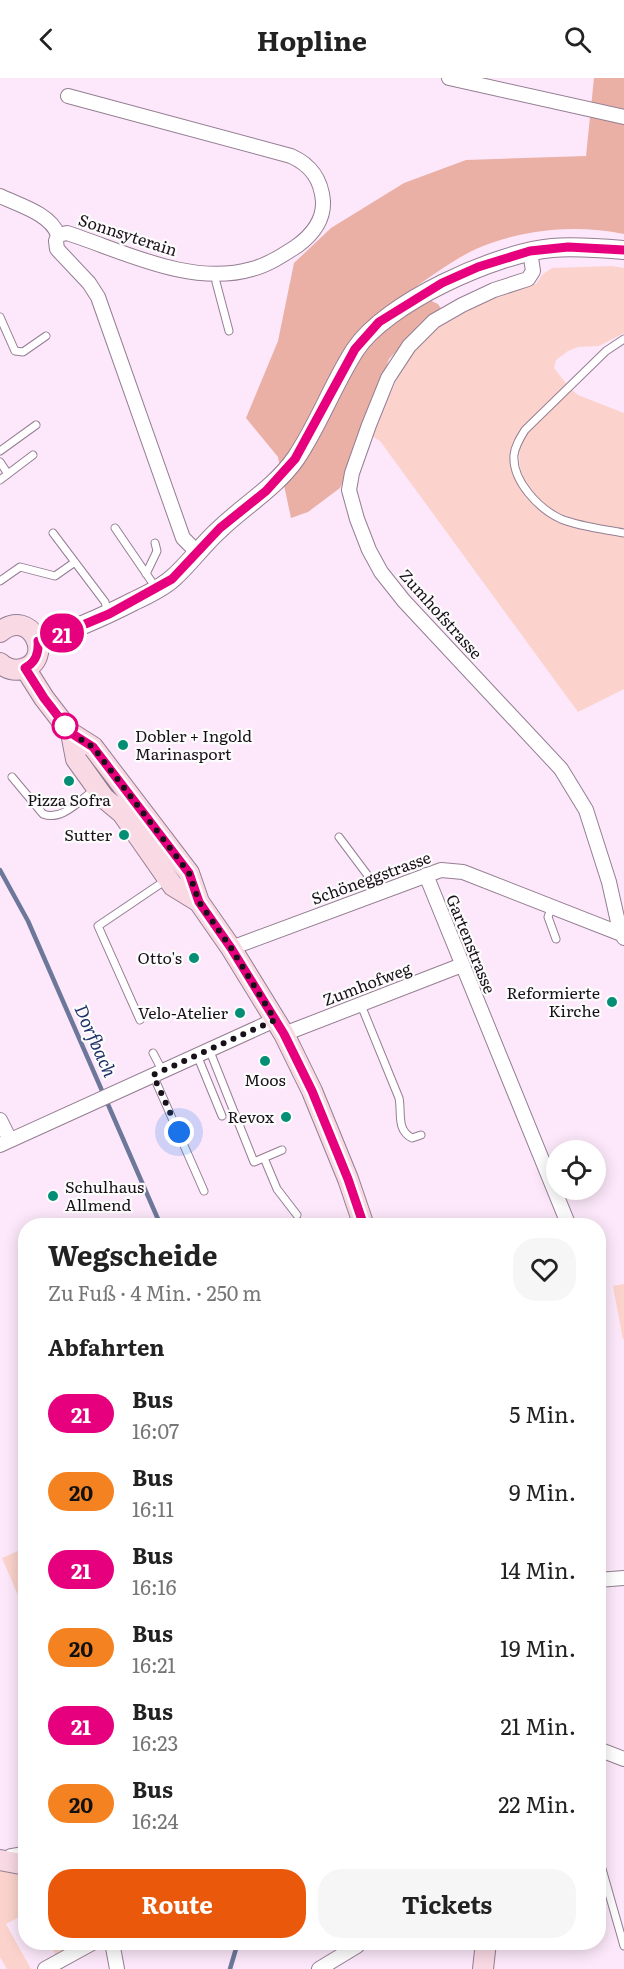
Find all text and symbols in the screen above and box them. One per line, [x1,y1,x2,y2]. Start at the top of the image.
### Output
text: Hopline [257,19,367,59]
icon: back [30,23,63,56]
icon: search [561,23,594,56]
street label: Sonnsyterain [76,207,181,261]
street label: Zumhofstrasse [395,563,489,664]
line badge: 21 [35,614,89,652]
text: 21 [52,618,72,649]
unlabelled marker [52,713,78,739]
place label: Dobler + Ingold Marinasport [135,723,252,765]
marker: Dobler + Ingold Marinasport [116,738,130,752]
marker: Pizza Sofra [62,774,76,788]
place label: Pizza Sofra [27,787,111,811]
place label: Sutter [64,822,112,846]
marker: Sutter [117,828,131,842]
street label: Schöneggstrasse [308,844,434,910]
street label: Gartenstrasse [441,890,503,997]
place label: Otto's [138,945,182,969]
marker: Otto's [187,951,201,965]
street label: Zumhofweg [319,955,414,1011]
place label: Reformierte Kirche [507,980,600,1022]
marker: Reformierte Kirche [605,995,619,1009]
water label: Dorfbach [68,1000,125,1081]
place label: Velo-Atelier [138,1000,228,1024]
marker: Velo-Atelier [233,1006,247,1020]
marker: Moos [258,1054,272,1068]
place label: Moos [244,1067,286,1091]
place label: Revox [228,1104,275,1128]
marker: Revox [279,1110,293,1124]
your location [164,1117,194,1147]
map controls [546,1140,606,1200]
button: locate [546,1140,606,1200]
place label: Schulhaus Allmend [65,1174,144,1216]
marker: Schulhaus Allmend [46,1189,60,1203]
text: Wegscheide [48,1233,218,1275]
button: heart [513,1238,576,1301]
text: Zu Fuß · 4 Min. · 250 m [48,1277,262,1307]
text: Abfahrten [48,1330,165,1363]
text: Bus [132,1382,173,1415]
text: 5 Min. [509,1397,576,1430]
text: 21 [71,1398,91,1429]
text: 16:07 [132,1415,179,1445]
text: Bus [132,1460,173,1493]
text: 9 Min. [509,1475,576,1508]
text: 20 [69,1476,93,1507]
text: 16:11 [132,1493,174,1523]
text: Bus [132,1538,173,1571]
text: 14 Min. [500,1553,576,1586]
text: 21 [71,1554,91,1585]
text: 16:16 [132,1571,176,1601]
text: Bus [132,1616,173,1649]
text: 19 Min. [500,1631,576,1664]
text: 20 [69,1632,93,1663]
text: 16:21 [132,1649,176,1679]
text: Bus [132,1694,173,1727]
text: 21 Min. [500,1709,576,1742]
text: 21 [71,1710,91,1741]
text: 16:23 [132,1727,178,1757]
text: Bus [132,1772,173,1805]
text: 22 Min. [498,1787,576,1820]
text: 20 [69,1788,93,1819]
text: 16:24 [132,1805,179,1835]
button: Route [48,1869,306,1938]
button: Tickets [318,1869,576,1938]

